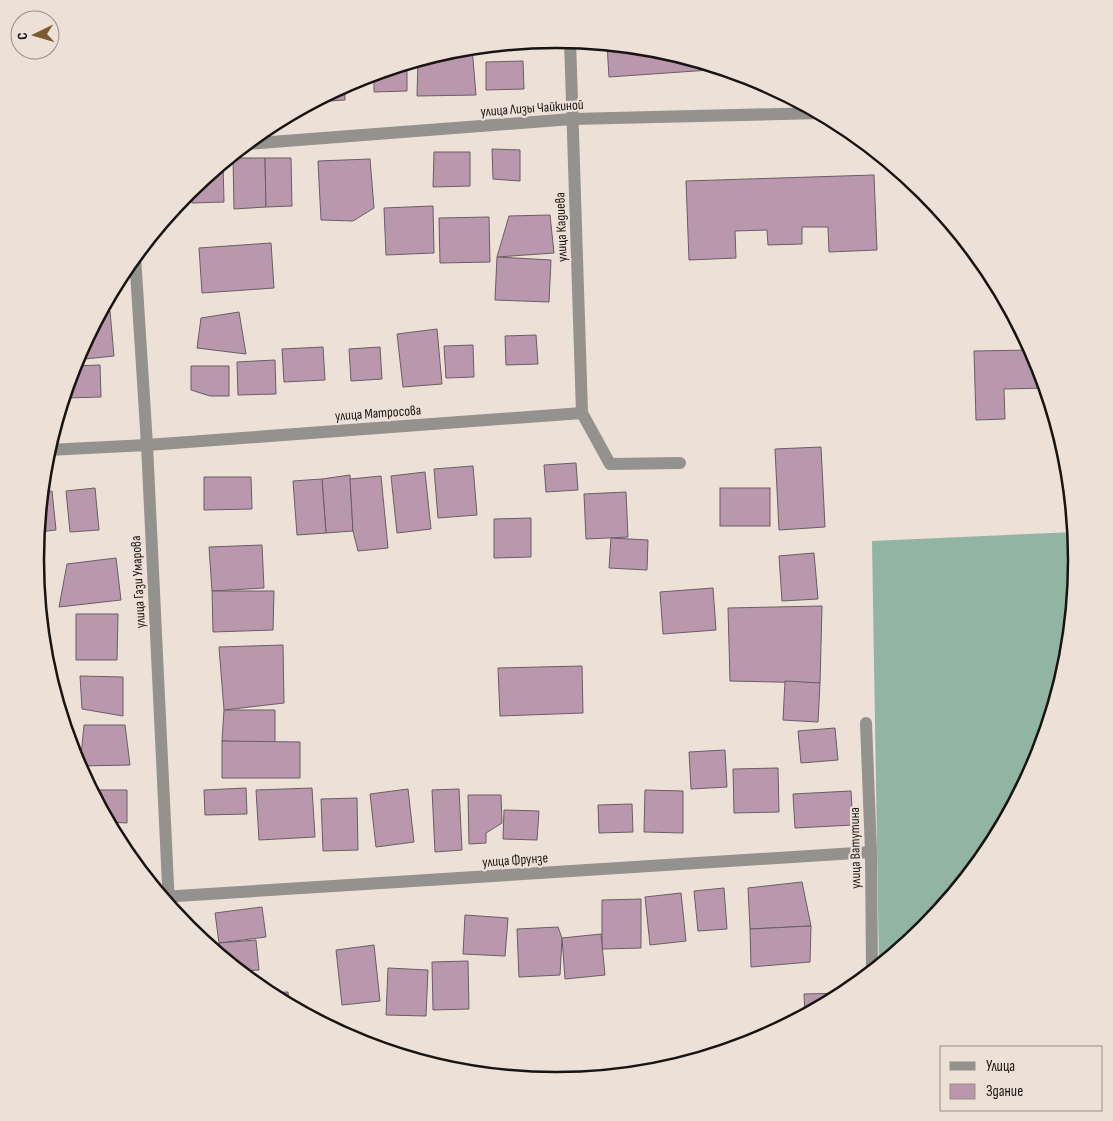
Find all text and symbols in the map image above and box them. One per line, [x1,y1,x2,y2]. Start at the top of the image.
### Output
north arrow [10,10,60,60]
text: С [14,32,31,40]
street label: улица Лизы Чайкиной [480,96,584,120]
street label: улица Кадиева [551,192,571,262]
street label: улица Матросова [334,402,422,424]
street label: улица Гази Умарова [127,535,149,629]
street label: улица Ватутина [846,807,864,889]
street label: улица Фрунзе [481,849,549,871]
legend [940,1046,1103,1111]
text: Улица [986,1057,1015,1076]
text: Здание [986,1082,1023,1101]

